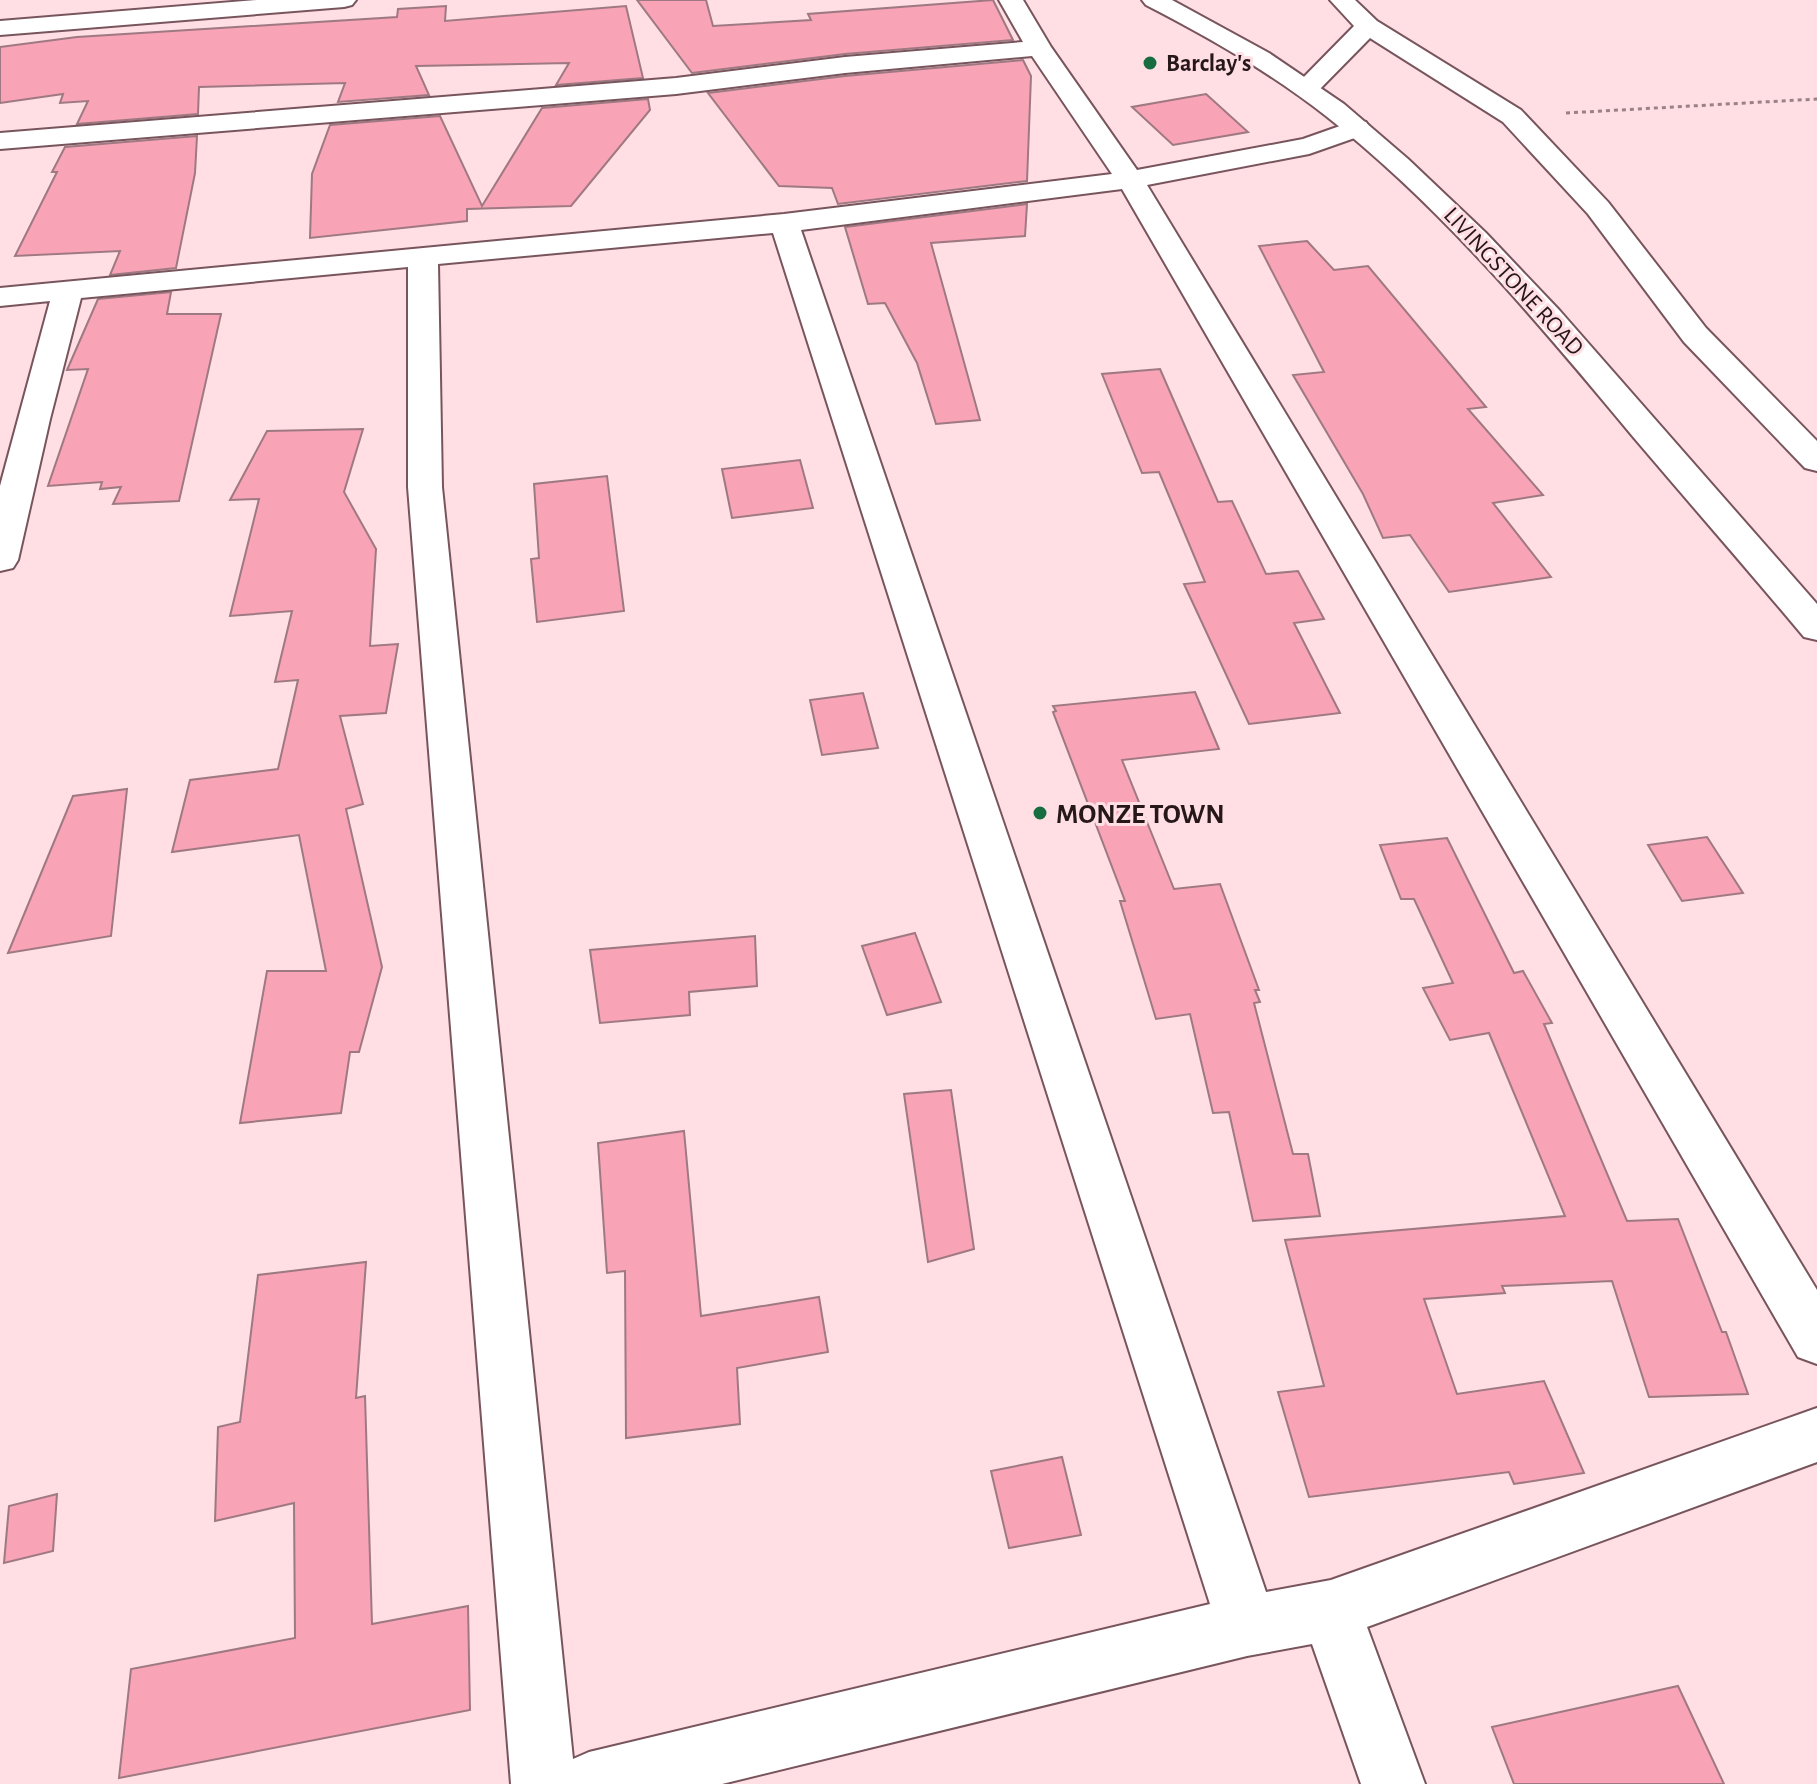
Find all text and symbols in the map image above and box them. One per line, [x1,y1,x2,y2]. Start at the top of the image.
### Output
place label: Barclay's [1166,52,1251,76]
marker: Barclay's [1141,54,1159,72]
street label: LIVINGSTONE ROAD [1439,203,1588,360]
place label: MONZE TOWN [1056,801,1225,829]
marker: MONZE TOWN [1031,804,1049,822]

